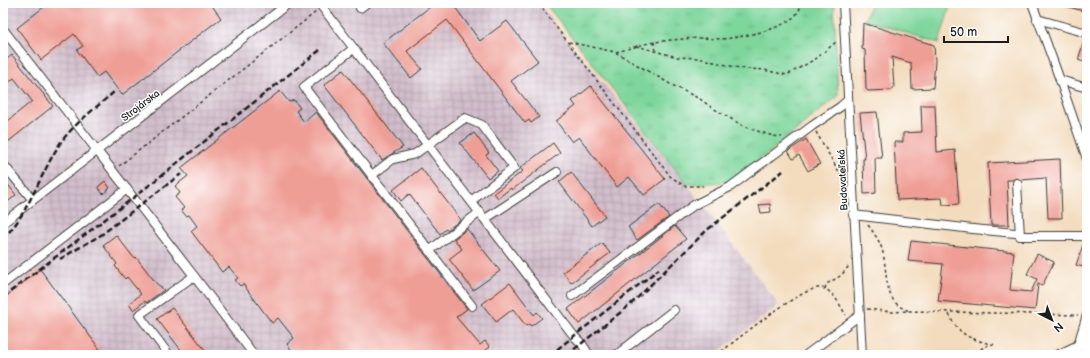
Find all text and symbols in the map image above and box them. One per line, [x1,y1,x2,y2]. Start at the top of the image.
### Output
scale bar [944,18,1008,44]
text: 50 m [950,25,977,40]
street label: Strojárska [119,87,162,124]
street label: Budovateľská [835,149,851,211]
north arrow [1032,300,1072,340]
text: N [1051,319,1066,335]

